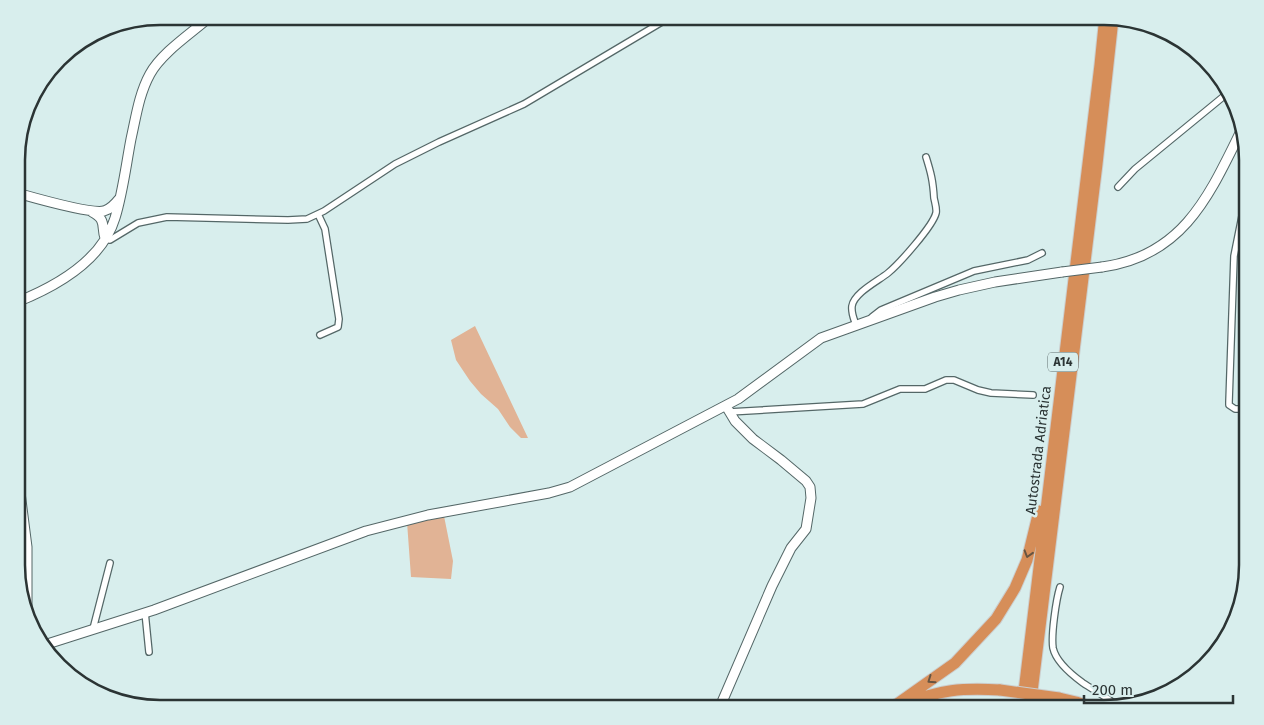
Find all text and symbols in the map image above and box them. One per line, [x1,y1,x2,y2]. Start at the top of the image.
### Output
road number: A14 [1048,352,1078,372]
street label: Autostrada Adriatica [1022,385,1055,515]
one-way arrow [1024,549,1034,557]
scale bar [1084,672,1233,704]
one-way arrow [927,674,937,683]
text: 200 m [1092,681,1133,699]

